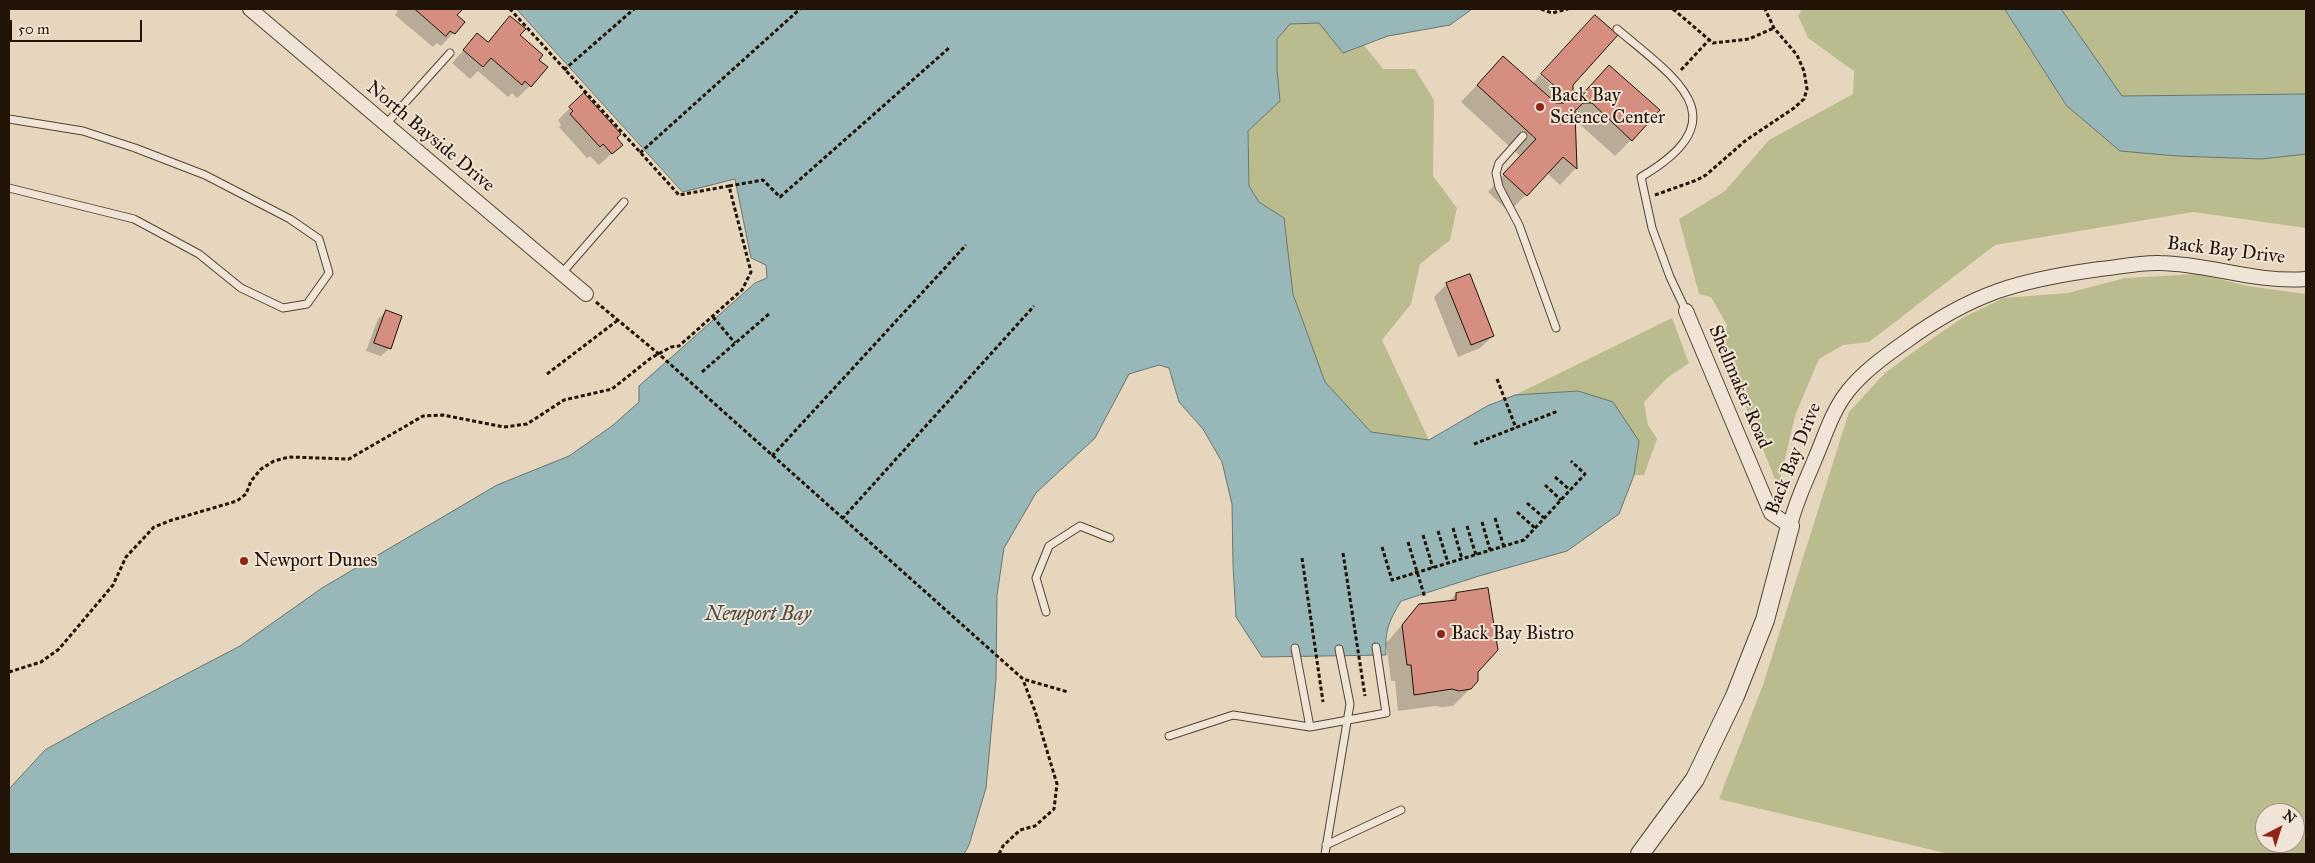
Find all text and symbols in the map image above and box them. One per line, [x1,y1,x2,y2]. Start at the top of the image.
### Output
scale bar [12,10,145,42]
text: 50 m [18,20,50,38]
street label: North Bayside Drive [361,77,499,197]
place label: Back Bay Science Center [1550,85,1665,129]
marker: Back Bay Science Center [1534,101,1546,113]
street label: Back Bay Drive [2166,232,2286,270]
street label: Shellmaker Road [1703,322,1775,452]
street label: Back Bay Drive [1761,400,1827,518]
place label: Newport Dunes [254,550,378,572]
marker: Newport Dunes [238,555,250,567]
water label: Newport Bay [705,603,811,627]
place label: Back Bay Bistro [1451,623,1574,645]
marker: Back Bay Bistro [1435,628,1447,640]
north arrow [2255,803,2305,853]
text: N [2279,807,2299,827]

